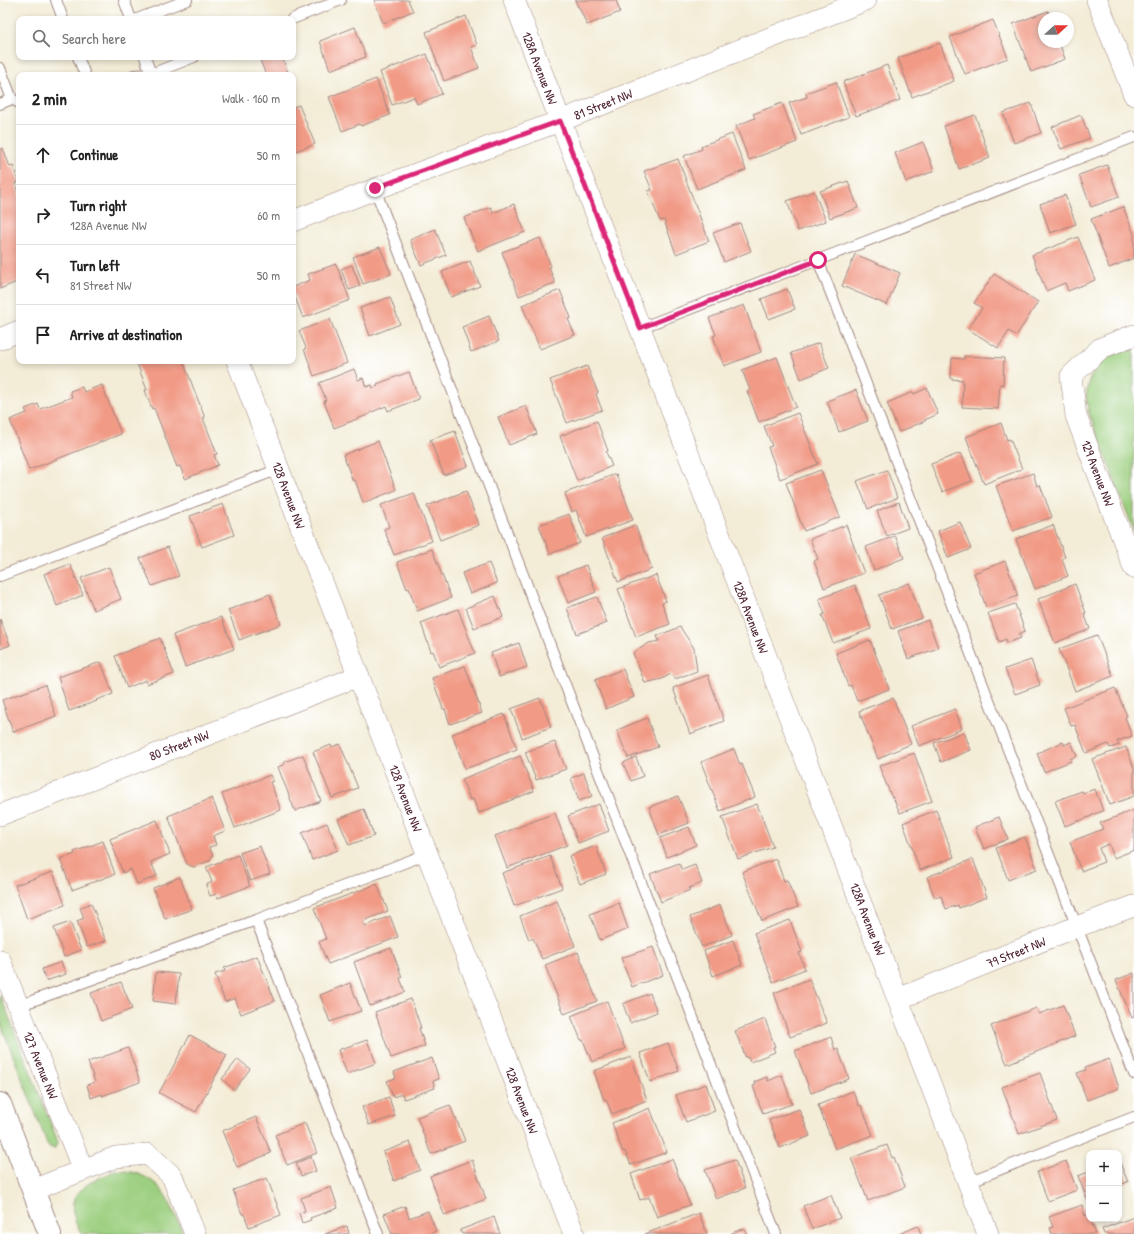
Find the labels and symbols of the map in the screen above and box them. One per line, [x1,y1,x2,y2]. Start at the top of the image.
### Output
north arrow [1038,12,1074,48]
street label: 128A Avenue NW [518,29,562,107]
street label: 81 Street NW [571,84,635,124]
route end [366,179,384,197]
route start [809,251,827,269]
street label: 129 Avenue NW [1077,437,1119,509]
street label: 128 Avenue NW [268,459,310,531]
street label: 128A Avenue NW [729,578,773,656]
street label: 80 Street NW [147,725,211,765]
street label: 128 Avenue NW [385,762,427,834]
street label: 128A Avenue NW [846,880,890,958]
street label: 79 Street NW [984,932,1048,972]
street label: 127 Avenue NW [19,1029,63,1101]
street label: 128 Avenue NW [501,1064,543,1136]

